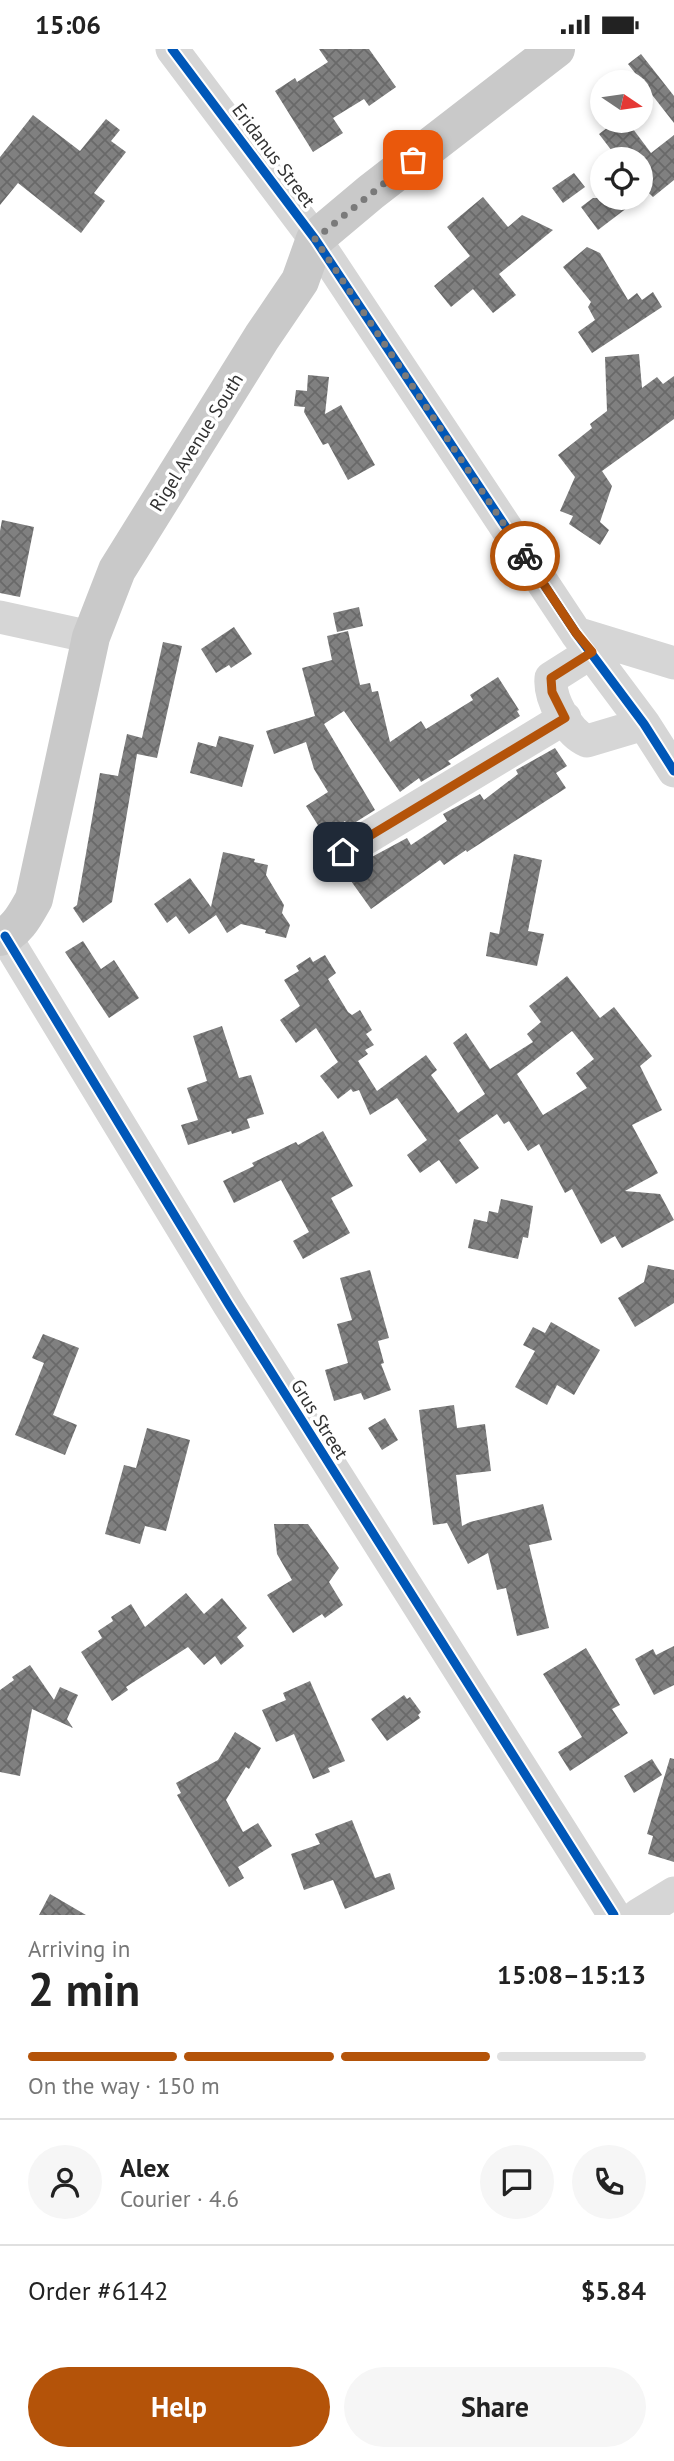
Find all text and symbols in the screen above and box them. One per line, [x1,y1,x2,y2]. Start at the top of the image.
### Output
text: 15:06 [35,8,101,41]
north arrow [590,70,653,133]
map controls [590,70,653,210]
street label: Eridanus Street [227,98,321,212]
pin [383,130,443,190]
icon: bag [394,141,432,179]
button: locate [590,147,653,210]
street label: Rigel Avenue South [144,369,248,515]
courier [490,521,560,591]
icon: bike [506,537,544,575]
pin [313,822,373,882]
icon: home [324,833,362,871]
street label: Grus Street [286,1375,354,1464]
text: Arriving in [28,1934,130,1963]
text: 15:08–15:13 [497,1958,646,1991]
text: 2 min [28,1959,140,2019]
text: On the way · 150 m [28,2071,220,2100]
button: person [28,2145,102,2219]
button: chat [480,2145,554,2219]
button: phone [572,2145,646,2219]
text: Alex [120,2151,170,2184]
text: Courier · 4.6 [120,2184,239,2213]
text: Order #6142 [28,2274,168,2307]
text: $5.84 [581,2274,646,2307]
button: Help [28,2367,330,2447]
button: Share [344,2367,646,2447]

